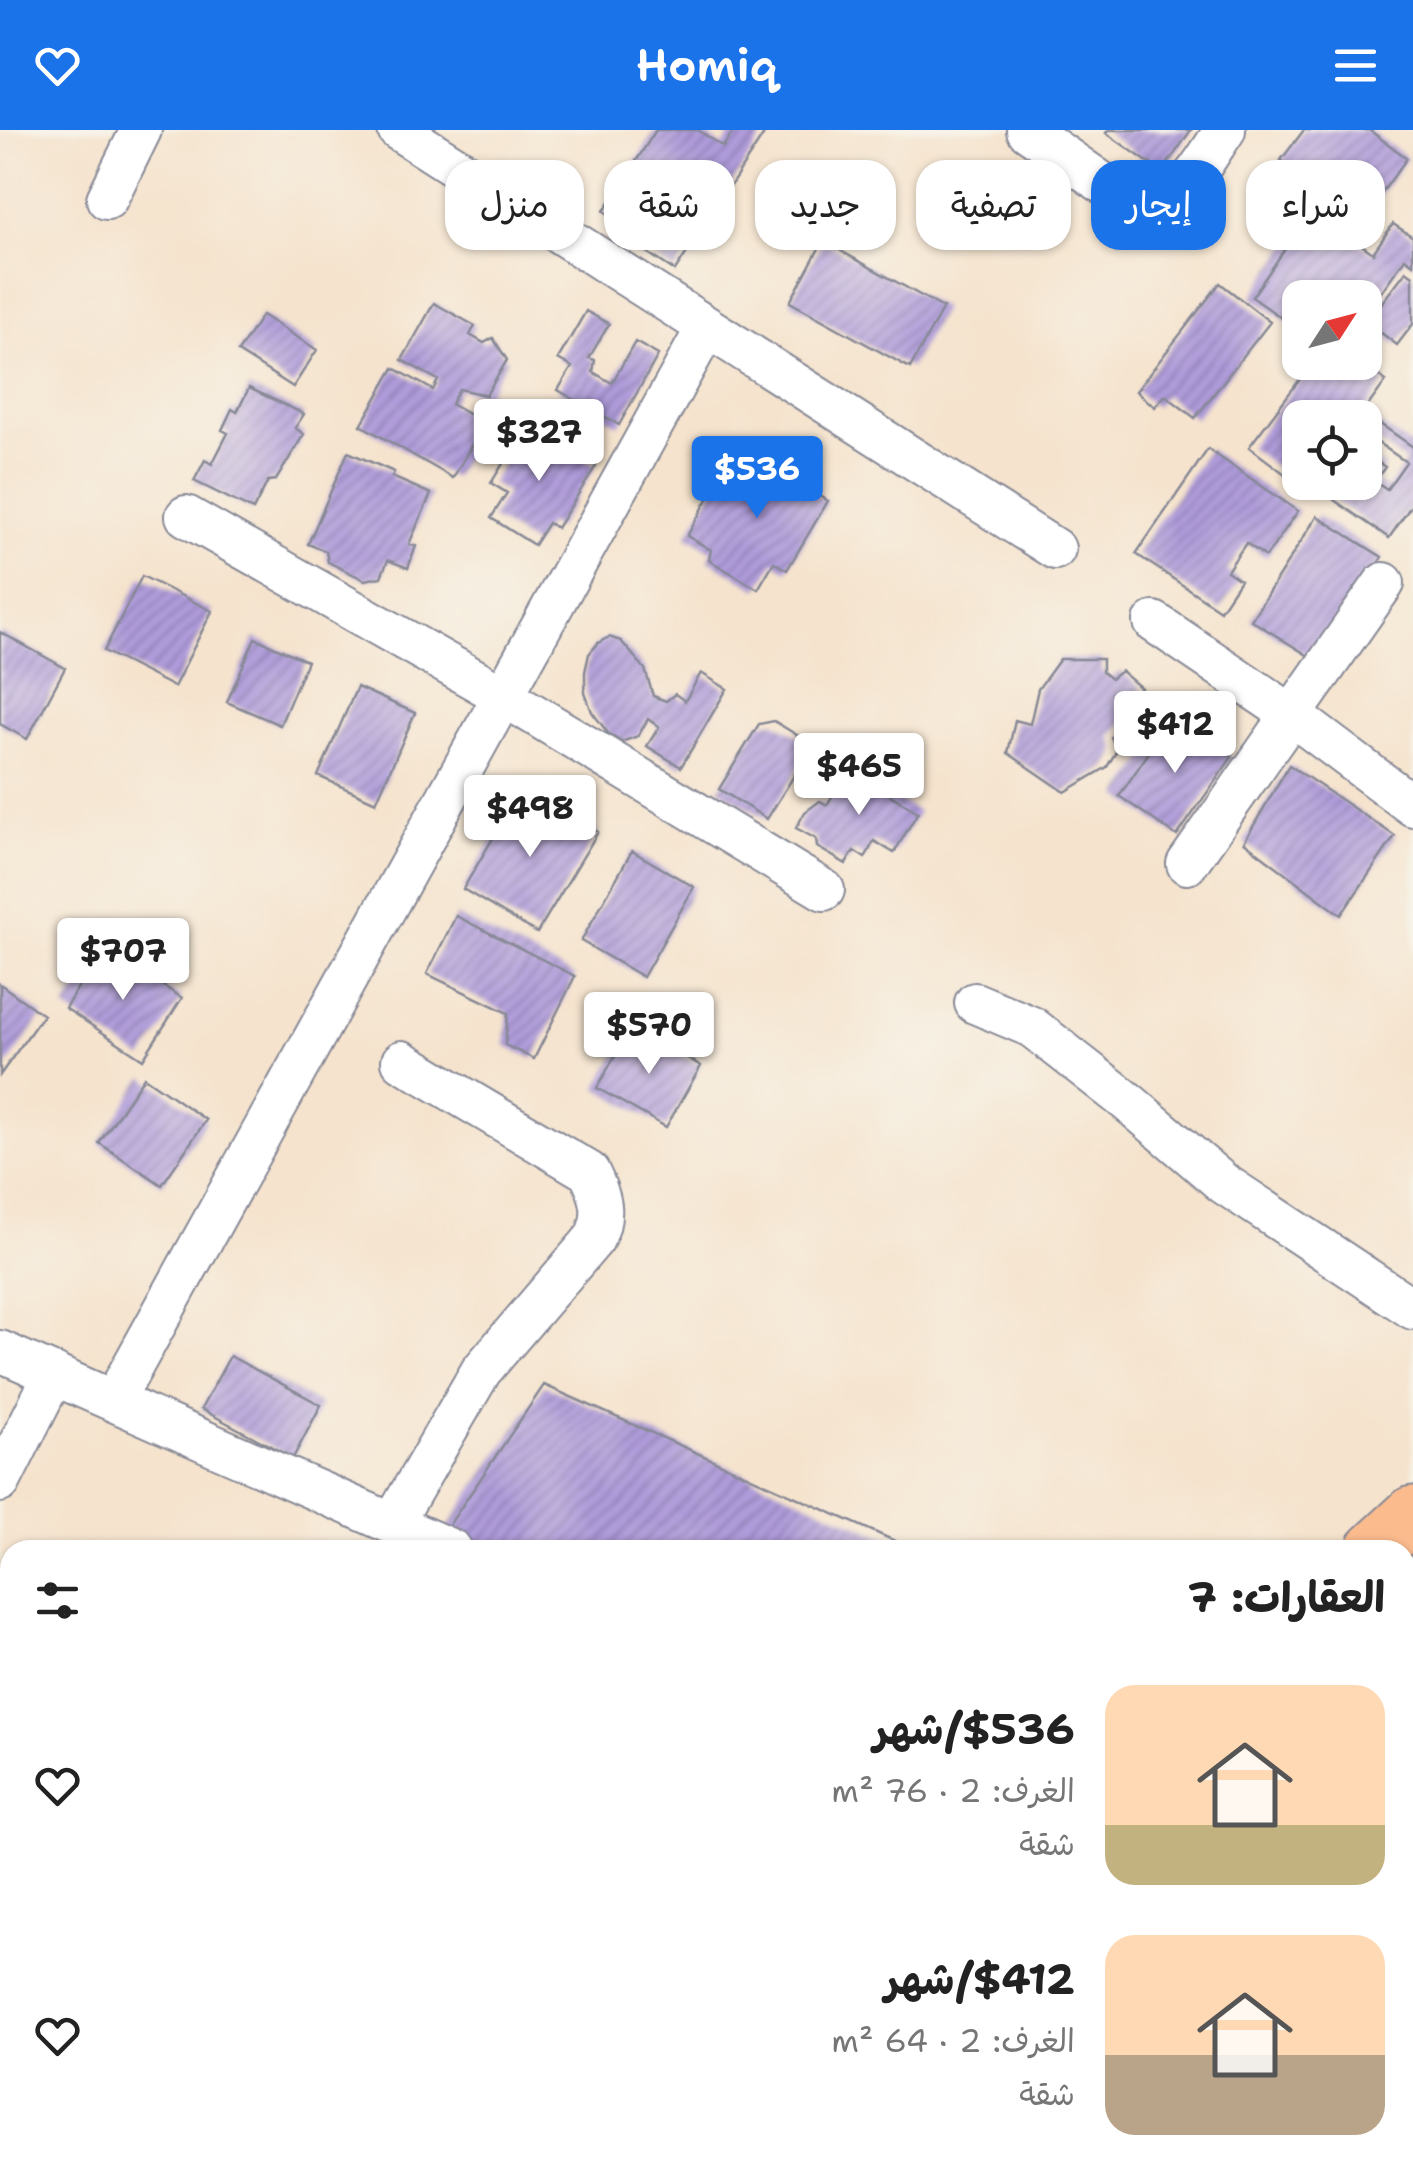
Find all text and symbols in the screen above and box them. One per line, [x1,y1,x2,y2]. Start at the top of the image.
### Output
text: Homiq [636,35,777,95]
icon: heart [30,38,85,93]
icon: menu [1328,38,1383,93]
chip: منزل [445,160,584,250]
chip: شقة [604,160,735,250]
chip: جديد [755,160,896,250]
chip: تصفية [916,160,1071,250]
chip: إيجار [1091,160,1226,250]
chip: شراء [1246,160,1385,250]
north arrow [1282,280,1382,380]
map controls [1282,280,1382,500]
pin: $327 [480,399,598,484]
button: locate [1282,400,1382,500]
text: $327 [496,410,582,453]
pin: $536 [698,436,816,521]
text: $536 [714,447,800,490]
pin: $412 [1116,691,1234,776]
text: $412 [1136,702,1214,745]
pin: $465 [800,733,918,818]
text: $465 [816,744,902,787]
pin: $498 [471,775,589,860]
text: $498 [486,786,574,829]
pin: $707 [64,918,182,1003]
text: $707 [79,929,167,972]
pin: $570 [590,992,708,1077]
text: $570 [606,1003,692,1046]
text: العقارات: 7 [1187,1569,1385,1625]
icon: filters [30,1573,85,1628]
text: $536/شهر [874,1701,1075,1757]
icon: home [1185,1725,1305,1845]
icon: heart [30,1758,85,1813]
text: الغرف: 2 · 76 m² [831,1769,1075,1812]
text: شقة [1019,1822,1075,1865]
text: $412/شهر [885,1951,1075,2007]
icon: home [1185,1975,1305,2095]
icon: heart [30,2008,85,2063]
text: الغرف: 2 · 64 m² [831,2019,1075,2062]
text: شقة [1019,2072,1075,2115]

